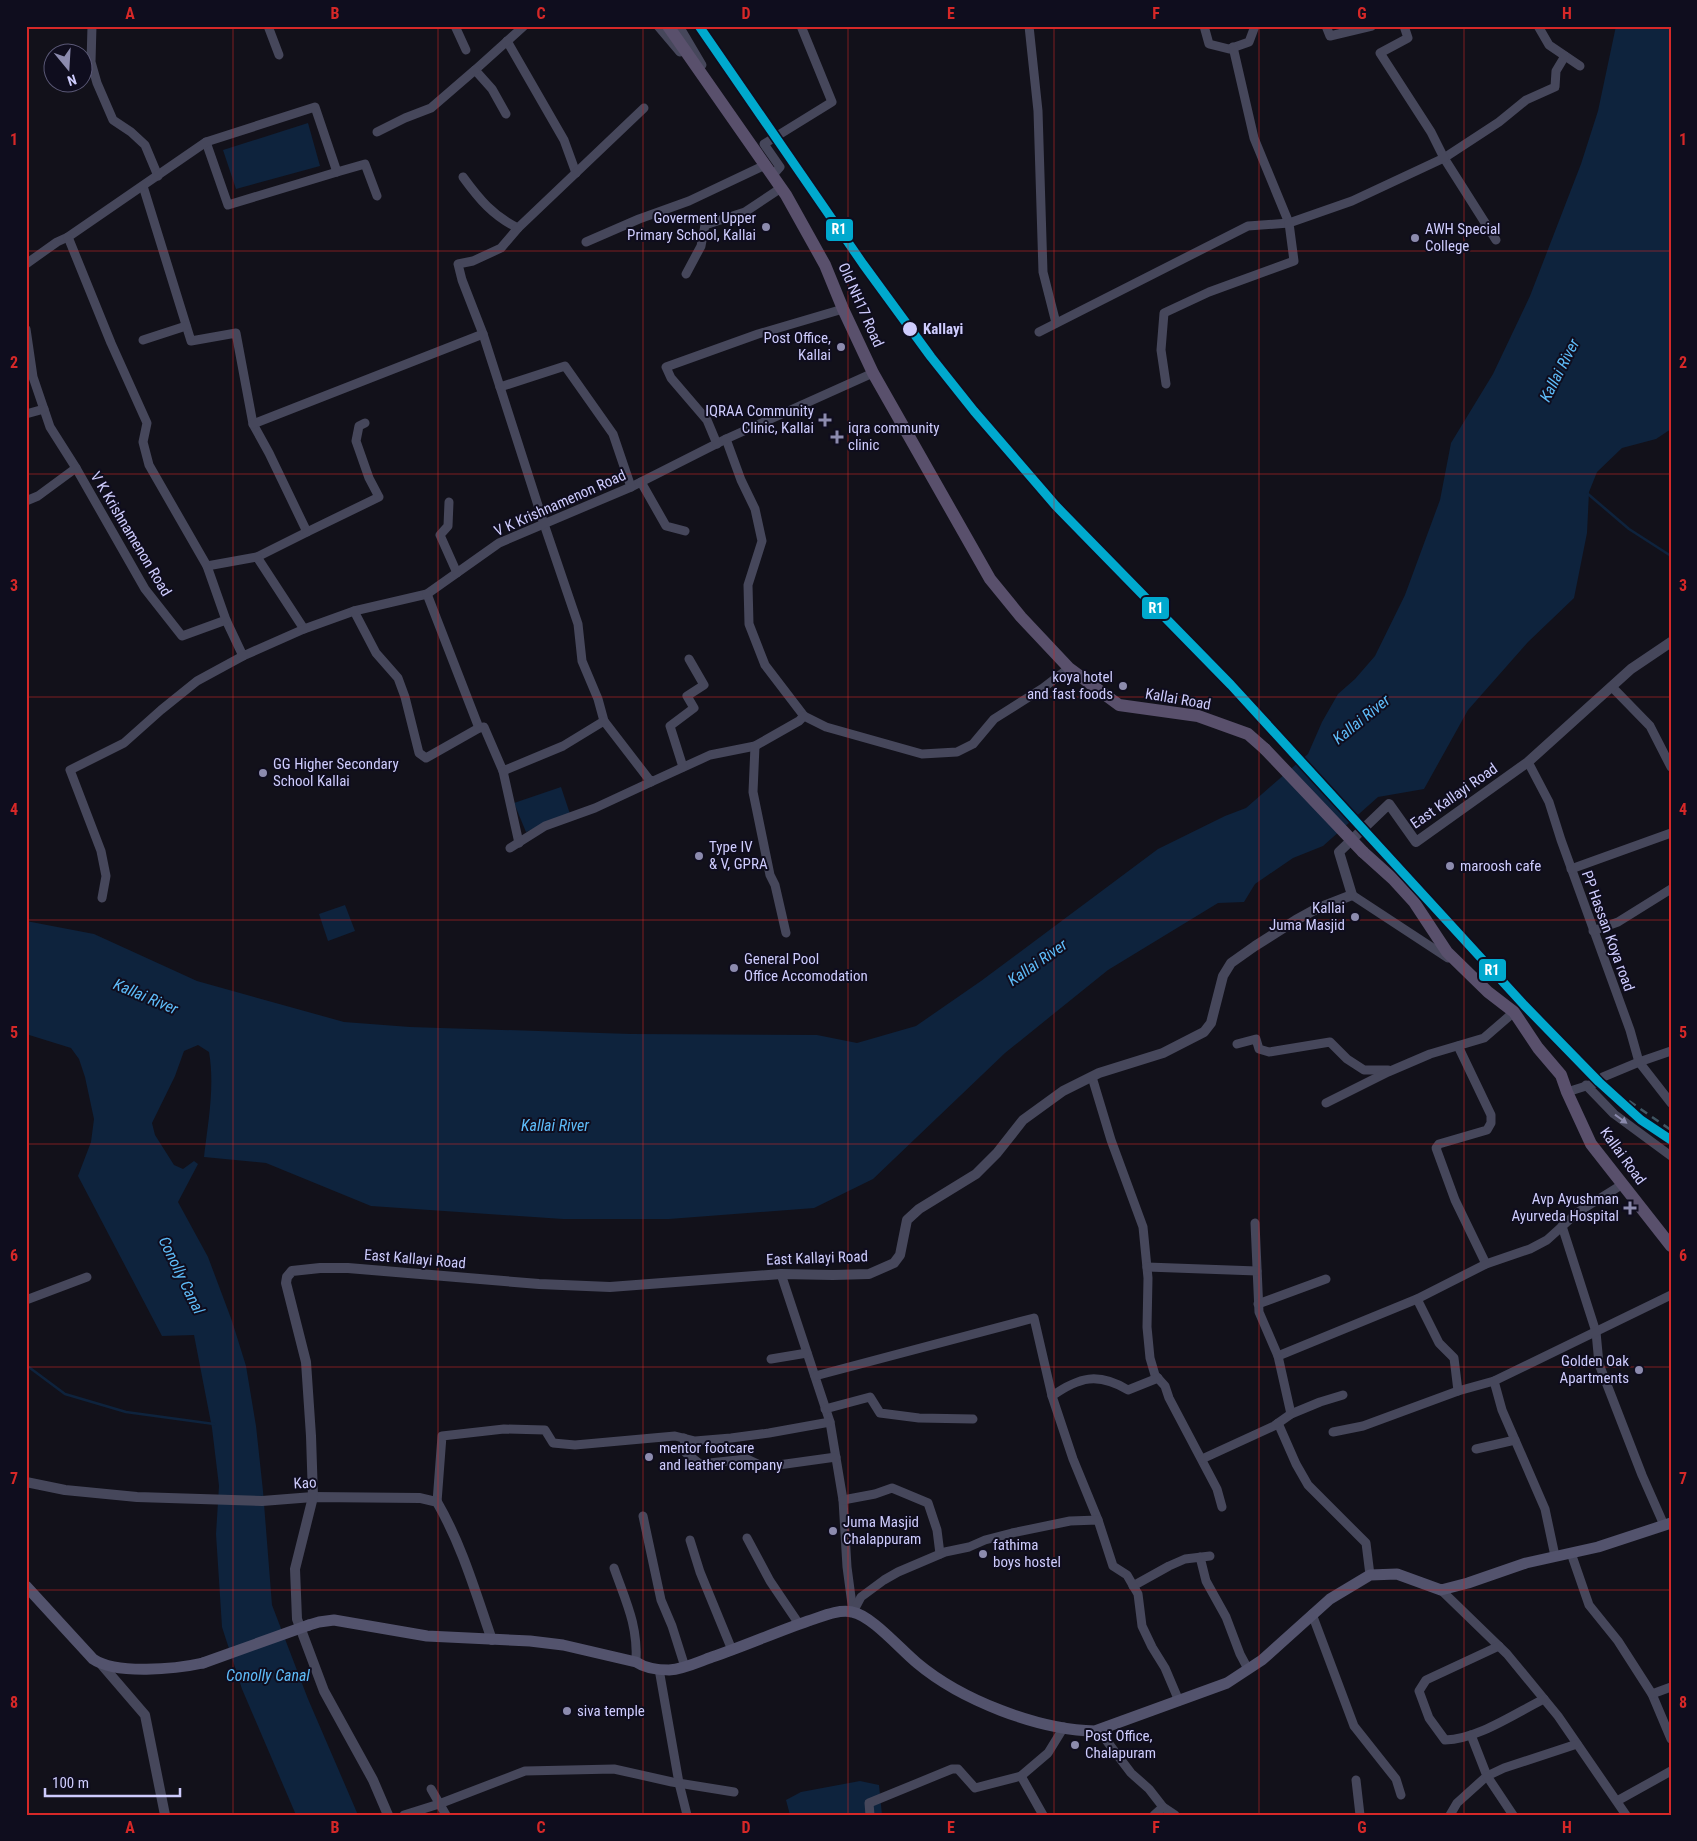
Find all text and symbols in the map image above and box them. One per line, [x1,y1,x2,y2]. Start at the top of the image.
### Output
text: A [125,4,135,23]
text: B [331,4,340,23]
text: C [536,4,546,23]
text: D [741,4,751,23]
text: E [947,4,955,23]
text: F [1152,4,1160,23]
text: G [1357,4,1367,23]
text: H [1562,4,1572,23]
north arrow [42,42,92,92]
text: N [65,71,79,89]
text: 1 [10,130,18,149]
text: 1 [1679,130,1687,149]
place label: Goverment Upper Primary School, Kallai [627,209,756,244]
line badge: R1 [825,218,854,242]
place label: AWH Special College [1425,220,1501,255]
marker: Goverment Upper Primary School, Kallai [760,221,772,233]
text: R1 [832,221,846,237]
marker: AWH Special College [1409,232,1421,244]
street label: Old NH17 Road [834,260,888,350]
marker: Kallayi [901,320,919,338]
place label: Kallayi [923,320,963,338]
place label: Post Office, Kallai [763,329,831,364]
water label: Kallai River [1536,334,1584,405]
marker: Post Office, Kallai [835,341,847,353]
text: 2 [10,353,18,372]
text: 2 [1679,353,1687,372]
place label: IQRAA Community Clinic, Kallai [705,402,814,437]
marker: IQRAA Community Clinic, Kallai [818,413,832,427]
place label: iqra community clinic [848,419,940,454]
marker: iqra community clinic [830,430,844,444]
street label: V K Krishnamenon Road [491,466,629,540]
street label: V K Krishnamenon Road [87,468,175,600]
text: 3 [10,576,18,595]
text: 3 [1679,576,1687,595]
line badge: R1 [1141,596,1170,620]
text: R1 [1149,600,1163,616]
place label: koya hotel and fast foods [1027,668,1113,703]
marker: koya hotel and fast foods [1117,680,1129,692]
street label: Kallai Road [1144,684,1212,714]
water label: Kallai River [1329,690,1395,748]
place label: GG Higher Secondary School Kallai [273,755,399,790]
street label: East Kallayi Road [1407,759,1501,833]
marker: GG Higher Secondary School Kallai [257,767,269,779]
text: 4 [10,800,18,819]
text: 4 [1679,800,1687,819]
place label: Type IV & V, GPRA [709,838,768,873]
marker: Type IV & V, GPRA [693,850,705,862]
place label: maroosh cafe [1460,857,1541,875]
marker: maroosh cafe [1444,860,1456,872]
street label: PP Hassan Koya road [1578,868,1638,994]
place label: Kallai Juma Masjid [1269,899,1345,934]
marker: Kallai Juma Masjid [1349,911,1361,923]
water label: Kallai River [1004,934,1072,990]
place label: General Pool Office Accomodation [744,950,868,985]
line badge: R1 [1478,958,1507,982]
marker: General Pool Office Accomodation [728,962,740,974]
text: R1 [1485,962,1499,978]
water label: Kallai River [111,974,182,1019]
text: 5 [10,1023,18,1042]
text: 5 [1679,1023,1687,1042]
one-way arrow [1614,1114,1628,1124]
water label: Kallai River [521,1116,590,1135]
street label: Kallai Road [1596,1124,1650,1188]
place label: Avp Ayushman Ayurveda Hospital [1512,1190,1619,1225]
marker: Avp Ayushman Ayurveda Hospital [1623,1201,1637,1215]
water label: Conolly Canal [155,1233,209,1317]
text: 6 [10,1246,18,1265]
street label: East Kallayi Road [363,1246,467,1272]
text: 6 [1679,1246,1687,1265]
street label: East Kallayi Road [766,1247,868,1269]
place label: Golden Oak Apartments [1560,1352,1629,1387]
marker: Golden Oak Apartments [1633,1364,1645,1376]
place label: mentor footcare and leather company [659,1439,783,1474]
marker: mentor footcare and leather company [643,1451,655,1463]
text: 7 [10,1469,18,1488]
text: 7 [1679,1469,1687,1488]
street label: Kao [293,1473,317,1493]
place label: Juma Masjid Chalappuram [843,1513,921,1548]
marker: Juma Masjid Chalappuram [827,1525,839,1537]
place label: fathima boys hostel [993,1536,1061,1571]
marker: fathima boys hostel [977,1548,989,1560]
water label: Conolly Canal [226,1666,310,1685]
text: 8 [10,1693,18,1712]
text: 8 [1679,1693,1687,1712]
place label: siva temple [577,1702,645,1720]
marker: siva temple [561,1705,573,1717]
place label: Post Office, Chalapuram [1085,1727,1156,1762]
marker: Post Office, Chalapuram [1069,1739,1081,1751]
scale bar [45,1766,180,1798]
text: 100 m [52,1774,89,1792]
text: A [125,1818,135,1837]
text: B [331,1818,340,1837]
text: C [536,1818,546,1837]
text: D [741,1818,751,1837]
text: E [947,1818,955,1837]
text: F [1152,1818,1160,1837]
text: G [1357,1818,1367,1837]
text: H [1562,1818,1572,1837]

